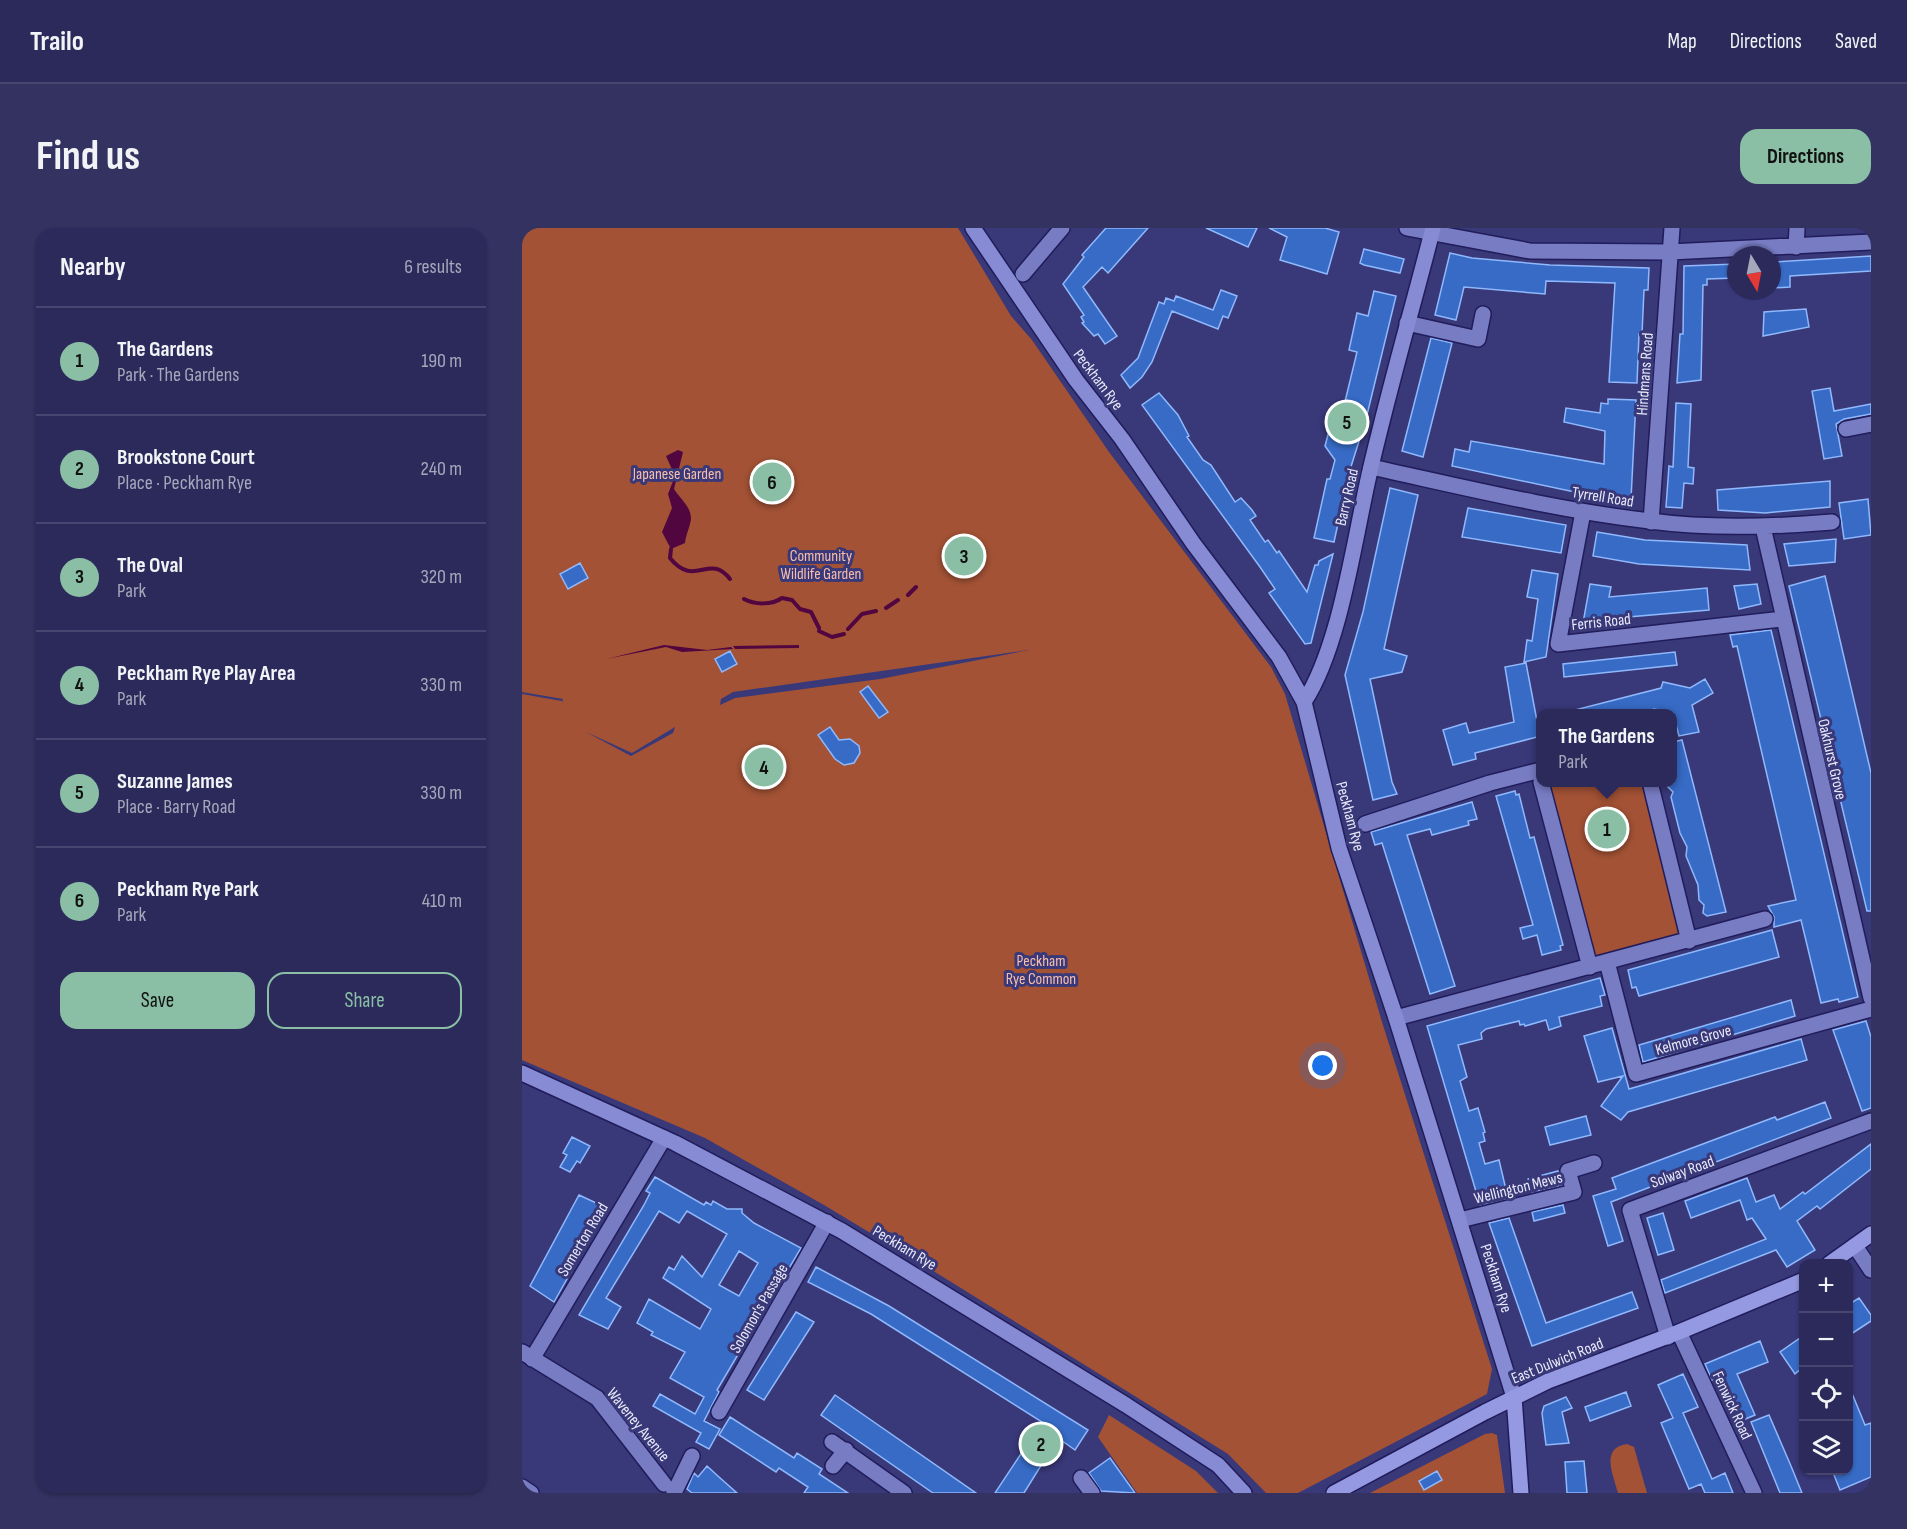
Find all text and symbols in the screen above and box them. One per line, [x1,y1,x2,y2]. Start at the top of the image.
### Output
text: Trailo [30,25,84,58]
text: Map [1667,29,1697,54]
text: Directions [1730,29,1802,54]
text: Saved [1835,29,1877,54]
button: Directions [1740,129,1871,184]
text: Find us [36,131,140,182]
north arrow [1727,246,1781,300]
text: Nearby [60,252,126,283]
text: 6 results [404,255,462,279]
street label: Hindmans Road [1633,332,1658,416]
text: The Gardens [117,336,213,363]
street label: Peckham Rye [1069,346,1127,414]
text: 1 [76,349,83,373]
text: 190 m [421,349,462,373]
text: Park · The Gardens [117,363,239,387]
pin: 5 [1328,400,1366,444]
text: Brookstone Court [117,444,255,471]
text: 2 [75,457,84,481]
text: 240 m [421,457,462,481]
pin: 6 [752,460,792,504]
park label: Japanese Garden [632,465,721,484]
street label: Barry Road [1332,467,1363,528]
text: Place · Peckham Rye [117,471,252,495]
street label: Tyrrell Road [1570,483,1635,512]
pin: 3 [944,534,984,578]
park label: Community Wildlife Garden [781,547,861,584]
text: The Oval [117,552,183,579]
text: 3 [75,565,84,589]
text: 320 m [420,565,462,589]
text: Park [117,579,146,603]
street label: Ferris Road [1571,610,1632,635]
text: Peckham Rye Play Area [117,660,296,687]
text: 4 [75,673,84,697]
text: 330 m [420,673,462,697]
text: Park [117,687,146,711]
popup [1536,709,1677,787]
street label: Oakhurst Grove [1813,717,1850,802]
text: The Gardens [1558,723,1655,750]
pin: 4 [744,744,784,790]
text: Park [1558,750,1588,774]
text: Suzanne James [117,768,233,795]
street label: Peckham Rye [1331,780,1368,853]
text: 5 [75,781,84,805]
text: 330 m [420,781,462,805]
text: Place · Barry Road [117,795,236,819]
pin: 1 [1588,806,1626,852]
text: Peckham Rye Park [117,876,259,903]
text: 6 [75,889,84,913]
text: 410 m [422,889,462,913]
text: Park [117,903,146,927]
park label: Peckham Rye Common [1006,952,1076,989]
button: Save [60,972,255,1029]
button: Share [267,972,462,1029]
street label: Kelmore Grove [1653,1021,1733,1060]
your location [1308,1051,1337,1080]
street label: Solway Road [1648,1152,1717,1193]
street label: Wellington Mews [1472,1168,1565,1209]
street label: Somerton Road [554,1200,613,1280]
street label: Peckham Rye [869,1222,940,1275]
street label: Peckham Rye [1476,1242,1516,1315]
map controls [1799,1259,1853,1475]
button: + [1799,1259,1853,1313]
street label: Solomon's Passage [726,1261,793,1357]
button: − [1799,1313,1853,1367]
street label: East Dulwich Road [1509,1334,1606,1388]
button: locate [1799,1367,1853,1421]
street label: Fenwick Road [1708,1369,1756,1443]
street label: Waveney Avenue [602,1384,673,1466]
button: layers [1799,1421,1853,1475]
pin: 2 [1022,1422,1060,1466]

